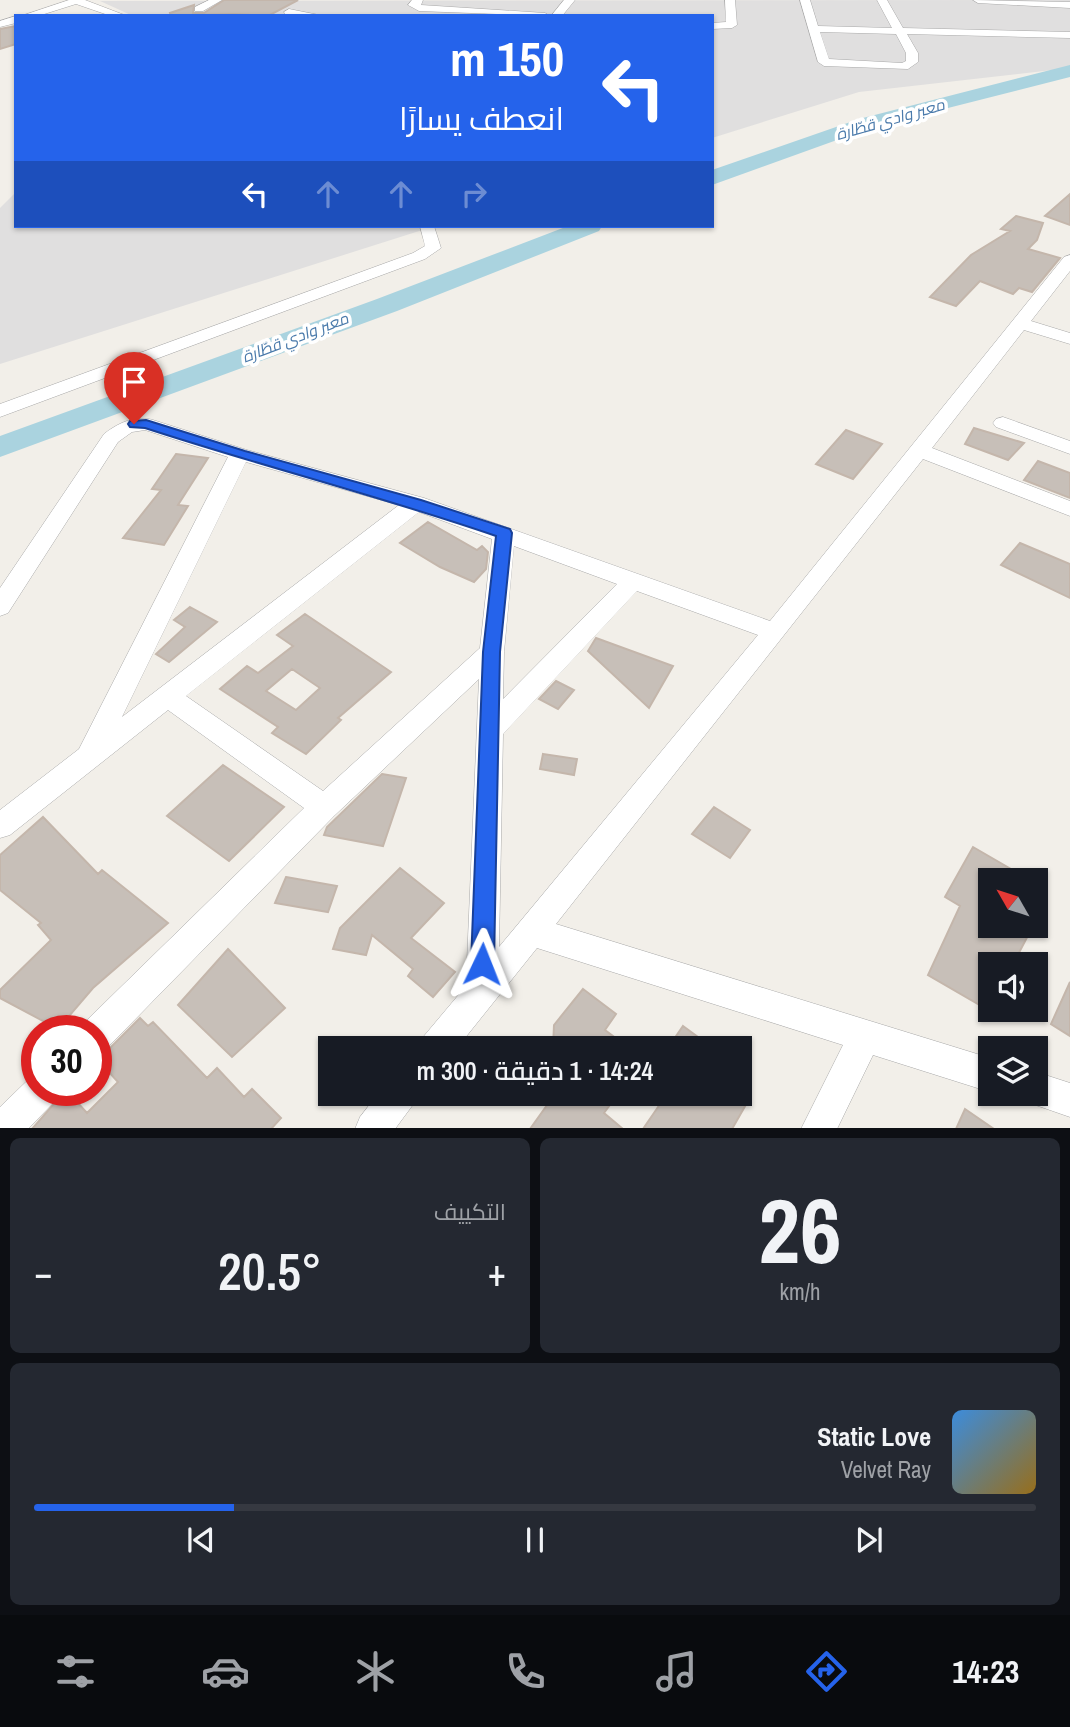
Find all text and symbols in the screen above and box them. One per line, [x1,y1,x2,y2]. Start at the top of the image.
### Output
text: 150 m [450,25,564,91]
icon: left [588,42,679,133]
water label: معبر وادي قطّارة [833,93,948,147]
text: انعطف يسارًا [399,97,564,140]
icon: left [236,175,274,213]
icon: ahead [309,175,347,213]
icon: ahead [382,175,420,213]
icon: right [455,175,493,213]
water label: معبر وادي قطّارة [239,306,353,369]
pin [104,352,164,424]
icon: arrive [115,363,153,401]
north arrow [978,868,1048,938]
map controls [978,868,1048,1106]
position arrow [445,927,519,1001]
button: sound [978,952,1048,1022]
speed limit sign: 30 [21,1015,112,1106]
button: layers [978,1036,1048,1106]
text: 14:24 · 1 دقيقة · 300 m [417,1053,653,1088]
text: 26 [759,1169,842,1291]
text: التكييف [434,1196,506,1227]
text: 20.5° [218,1236,322,1306]
text: − [34,1247,52,1298]
text: + [488,1247,506,1298]
text: km/h [780,1276,820,1307]
text: Static Love [817,1419,931,1454]
text: Velvet Ray [841,1454,931,1485]
icon: previous [182,1521,220,1559]
icon: pause [516,1521,554,1559]
icon: next [850,1521,888,1559]
icon: filters [51,1647,100,1696]
icon: car [201,1647,250,1696]
icon: climate [351,1647,400,1696]
icon: phone [501,1647,550,1696]
icon: music [652,1647,701,1696]
icon: directions [802,1647,851,1696]
text: 14:23 [952,1650,1019,1693]

